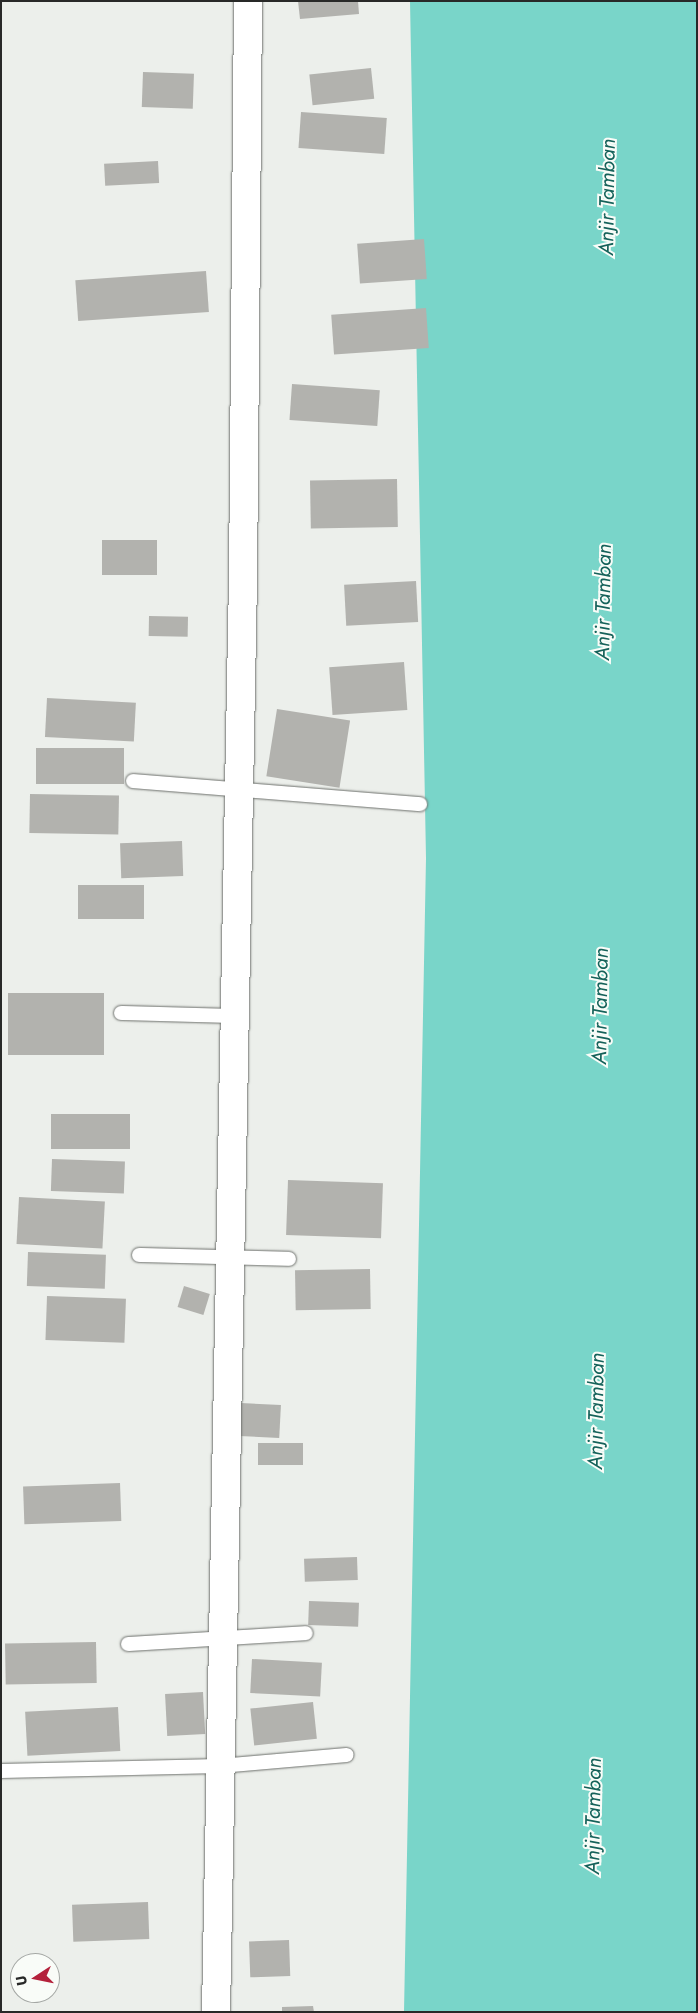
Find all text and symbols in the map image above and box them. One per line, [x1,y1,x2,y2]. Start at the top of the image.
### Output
water label: Anjir Tamban [593,138,621,256]
water label: Anjir Tamban [589,543,617,661]
water label: Anjir Tamban [586,947,614,1065]
water label: Anjir Tamban [582,1352,610,1470]
water label: Anjir Tamban [579,1757,607,1875]
north arrow [10,1953,60,2003]
text: U [11,1974,32,1987]

